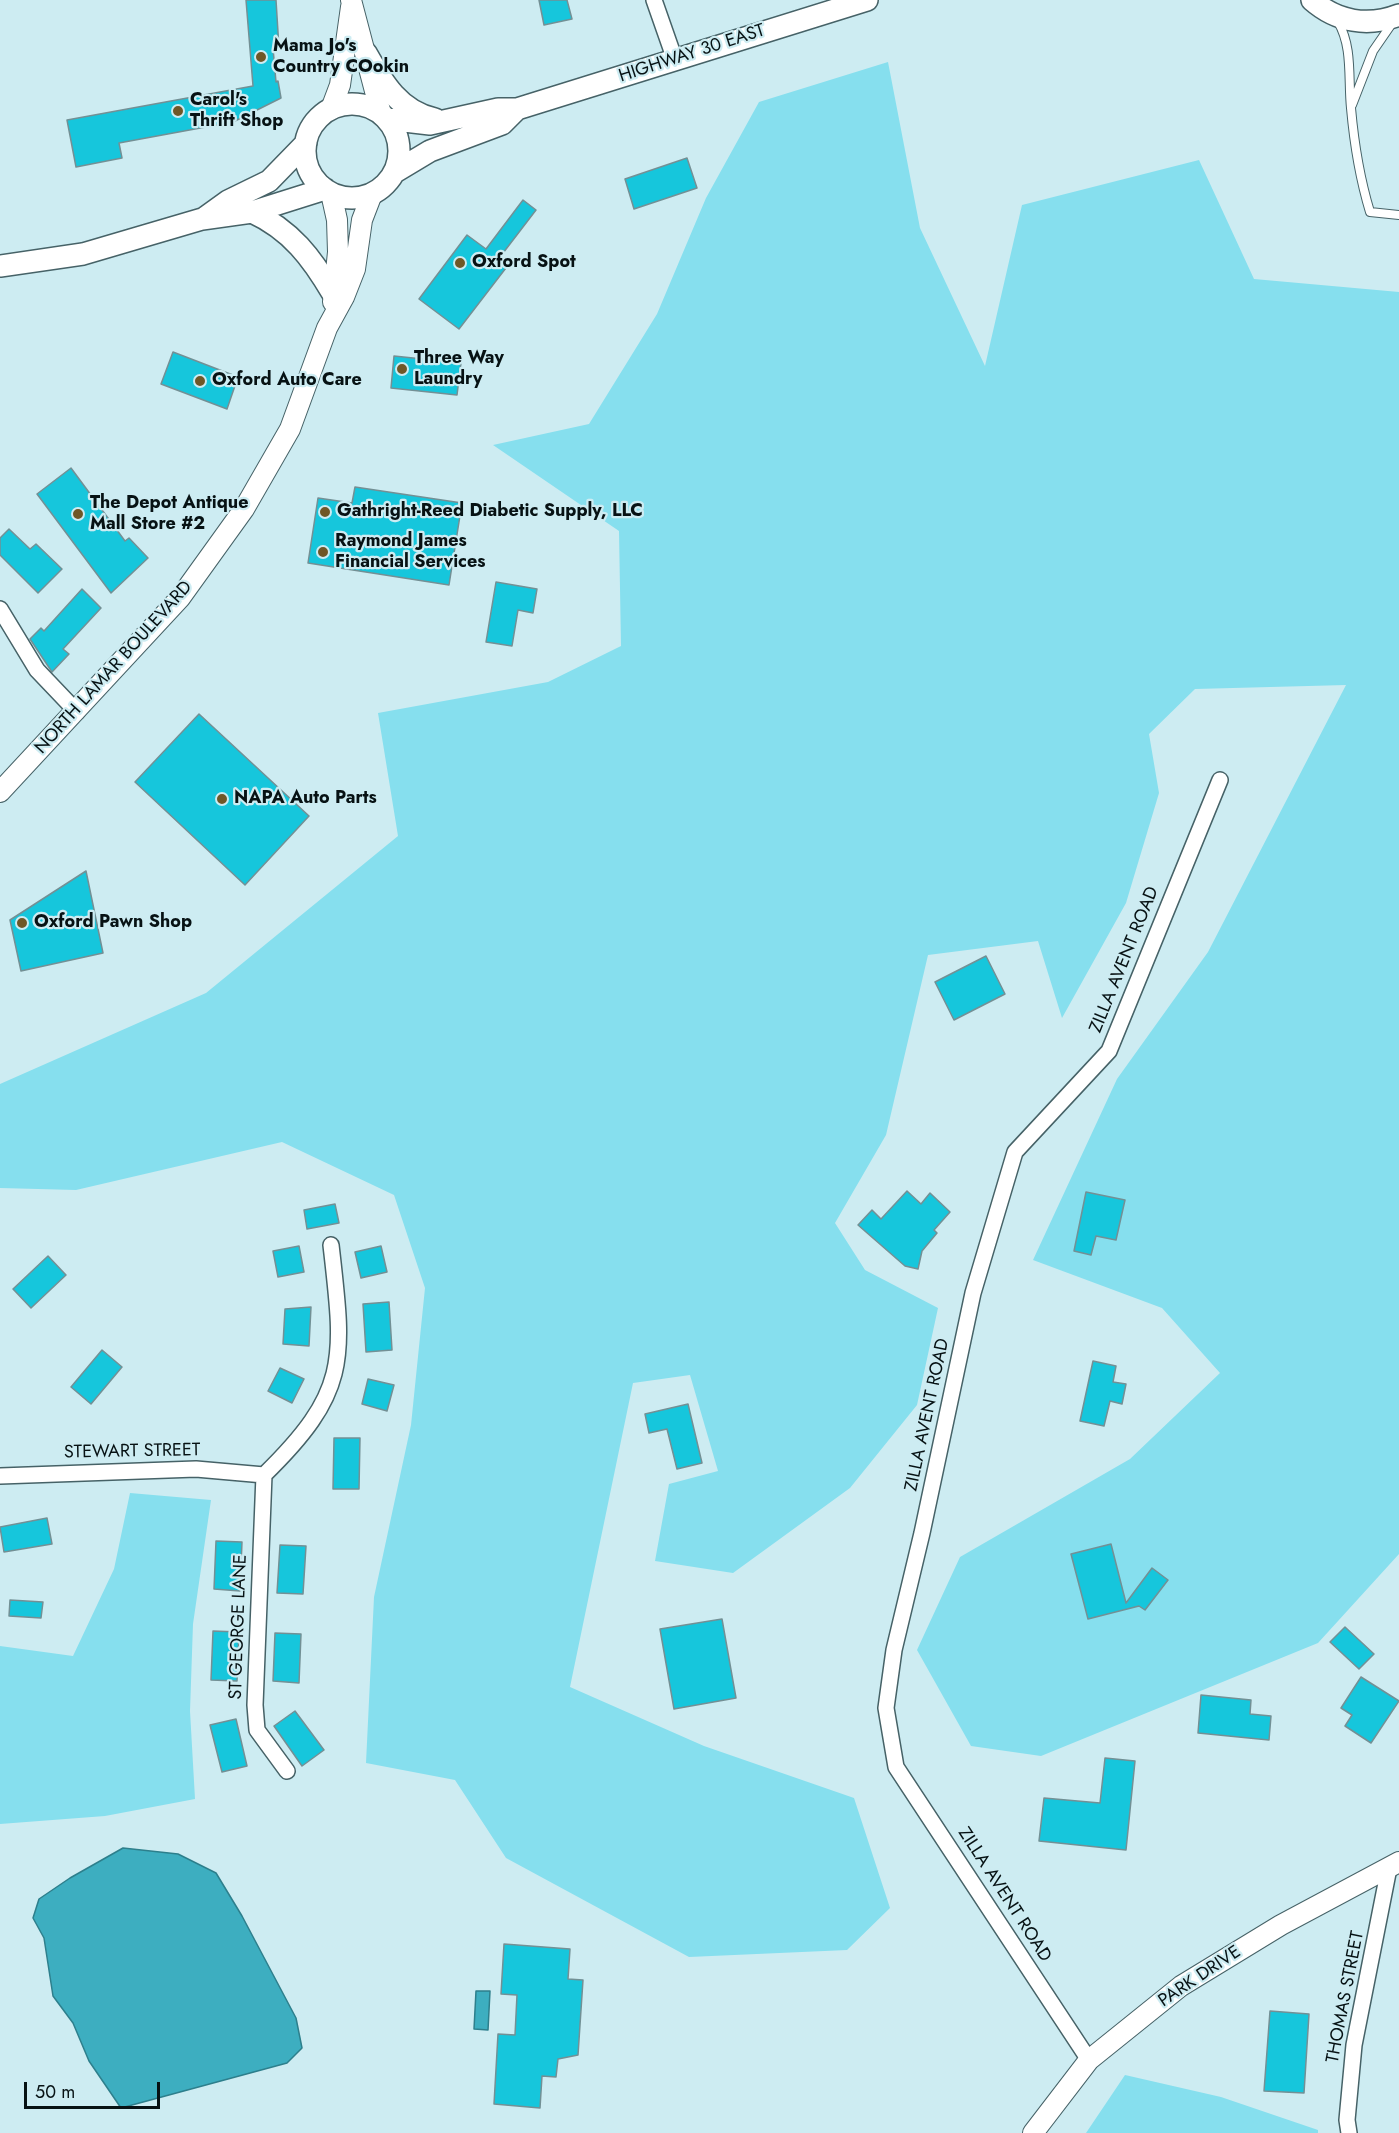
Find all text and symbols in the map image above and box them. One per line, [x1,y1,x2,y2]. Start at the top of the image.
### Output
street label: HIGHWAY 30 EAST [616,20,768,88]
place label: Mama Jo's Country COokin [273,36,409,78]
marker: Mama Jo's Country COokin [254,50,268,64]
place label: Carol's Thrift Shop [190,90,283,132]
marker: Carol's Thrift Shop [171,104,185,118]
place label: Oxford Spot [472,252,576,274]
marker: Oxford Spot [453,256,467,270]
place label: Three Way Laundry [414,348,504,391]
marker: Three Way Laundry [395,362,409,376]
place label: Oxford Auto Care [212,370,362,392]
marker: Oxford Auto Care [193,374,207,388]
place label: The Depot Antique Mall Store #2 [90,493,248,536]
place label: Gathright-Reed Diabetic Supply, LLC [337,501,643,523]
marker: Gathright-Reed Diabetic Supply, LLC [318,505,332,519]
marker: The Depot Antique Mall Store #2 [71,507,85,521]
place label: Raymond James Financial Services [335,531,486,574]
marker: Raymond James Financial Services [316,545,330,559]
street label: NORTH LAMAR BOULEVARD [31,577,197,759]
place label: NAPA Auto Parts [234,788,377,810]
marker: NAPA Auto Parts [215,792,229,806]
street label: ZILLA AVENT ROAD [1086,884,1164,1036]
place label: Oxford Pawn Shop [34,912,192,934]
marker: Oxford Pawn Shop [15,916,29,930]
street label: ZILLA AVENT ROAD [901,1337,955,1493]
street label: STEWART STREET [64,1440,200,1464]
street label: ST GEORGE LANE [226,1554,252,1700]
street label: ZILLA AVENT ROAD [953,1824,1055,1966]
street label: THOMAS STREET [1323,1929,1369,2065]
street label: PARK DRIVE [1155,1942,1245,2012]
scale bar [27,2070,164,2108]
text: 50 m [35,2079,75,2105]

